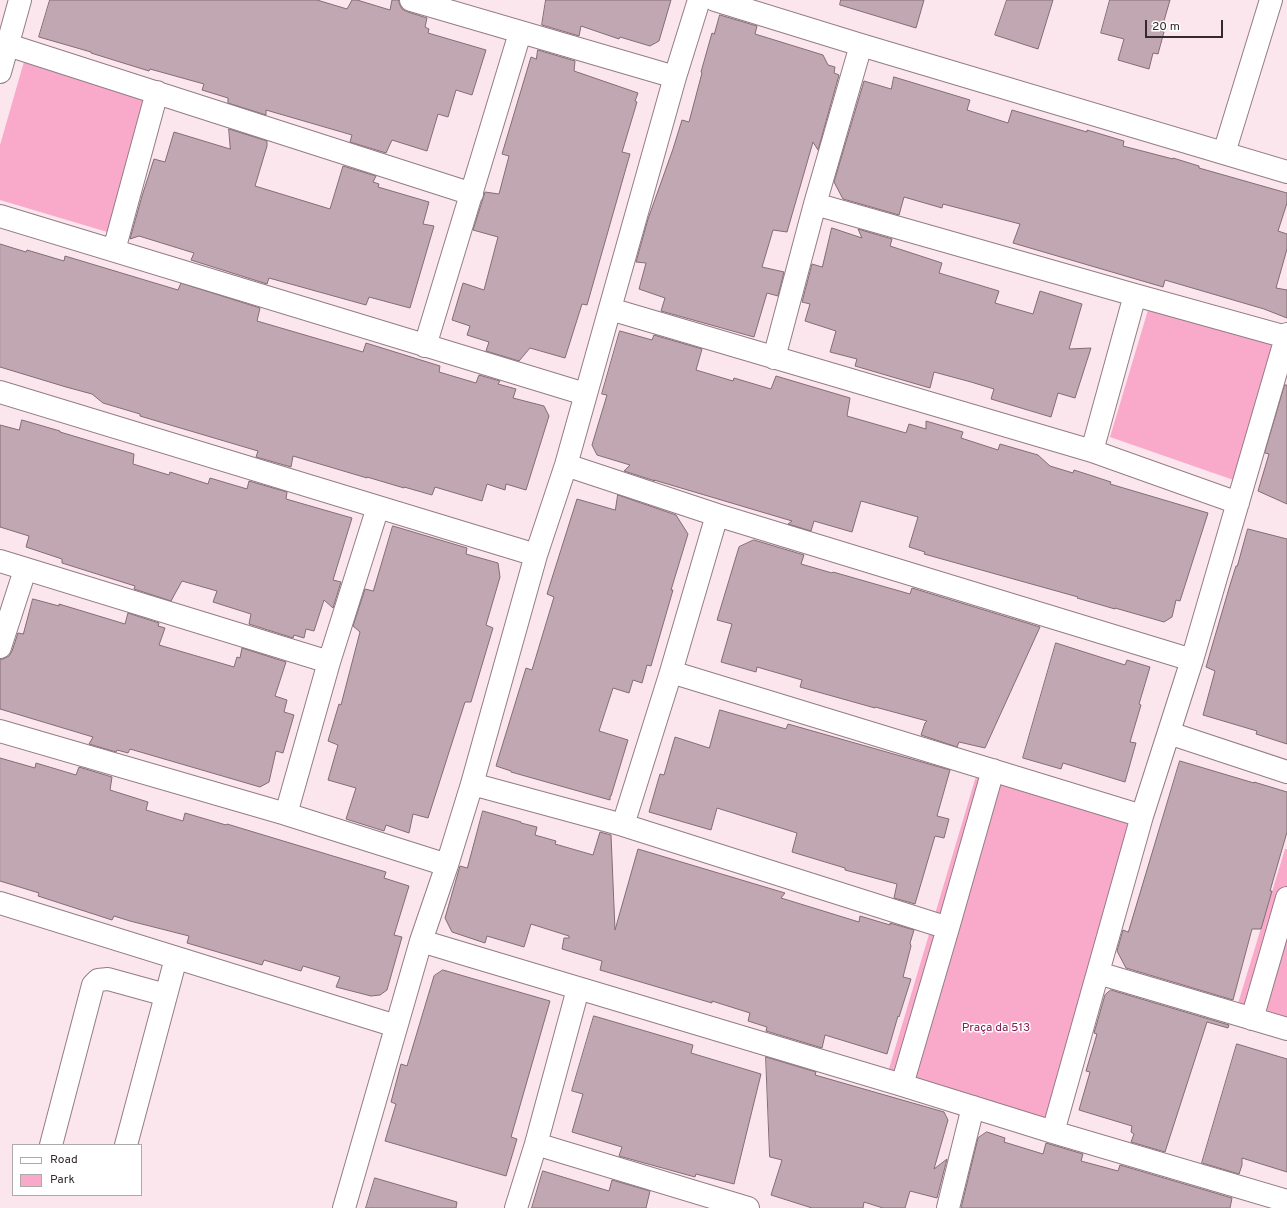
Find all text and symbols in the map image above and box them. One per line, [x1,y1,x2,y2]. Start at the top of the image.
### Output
scale bar [1147,12,1225,38]
text: 20 m [1152,19,1180,35]
park label: Praça da 513 [962,1022,1030,1036]
legend [12,1144,142,1196]
text: Road [50,1152,78,1168]
text: Park [50,1172,75,1188]

